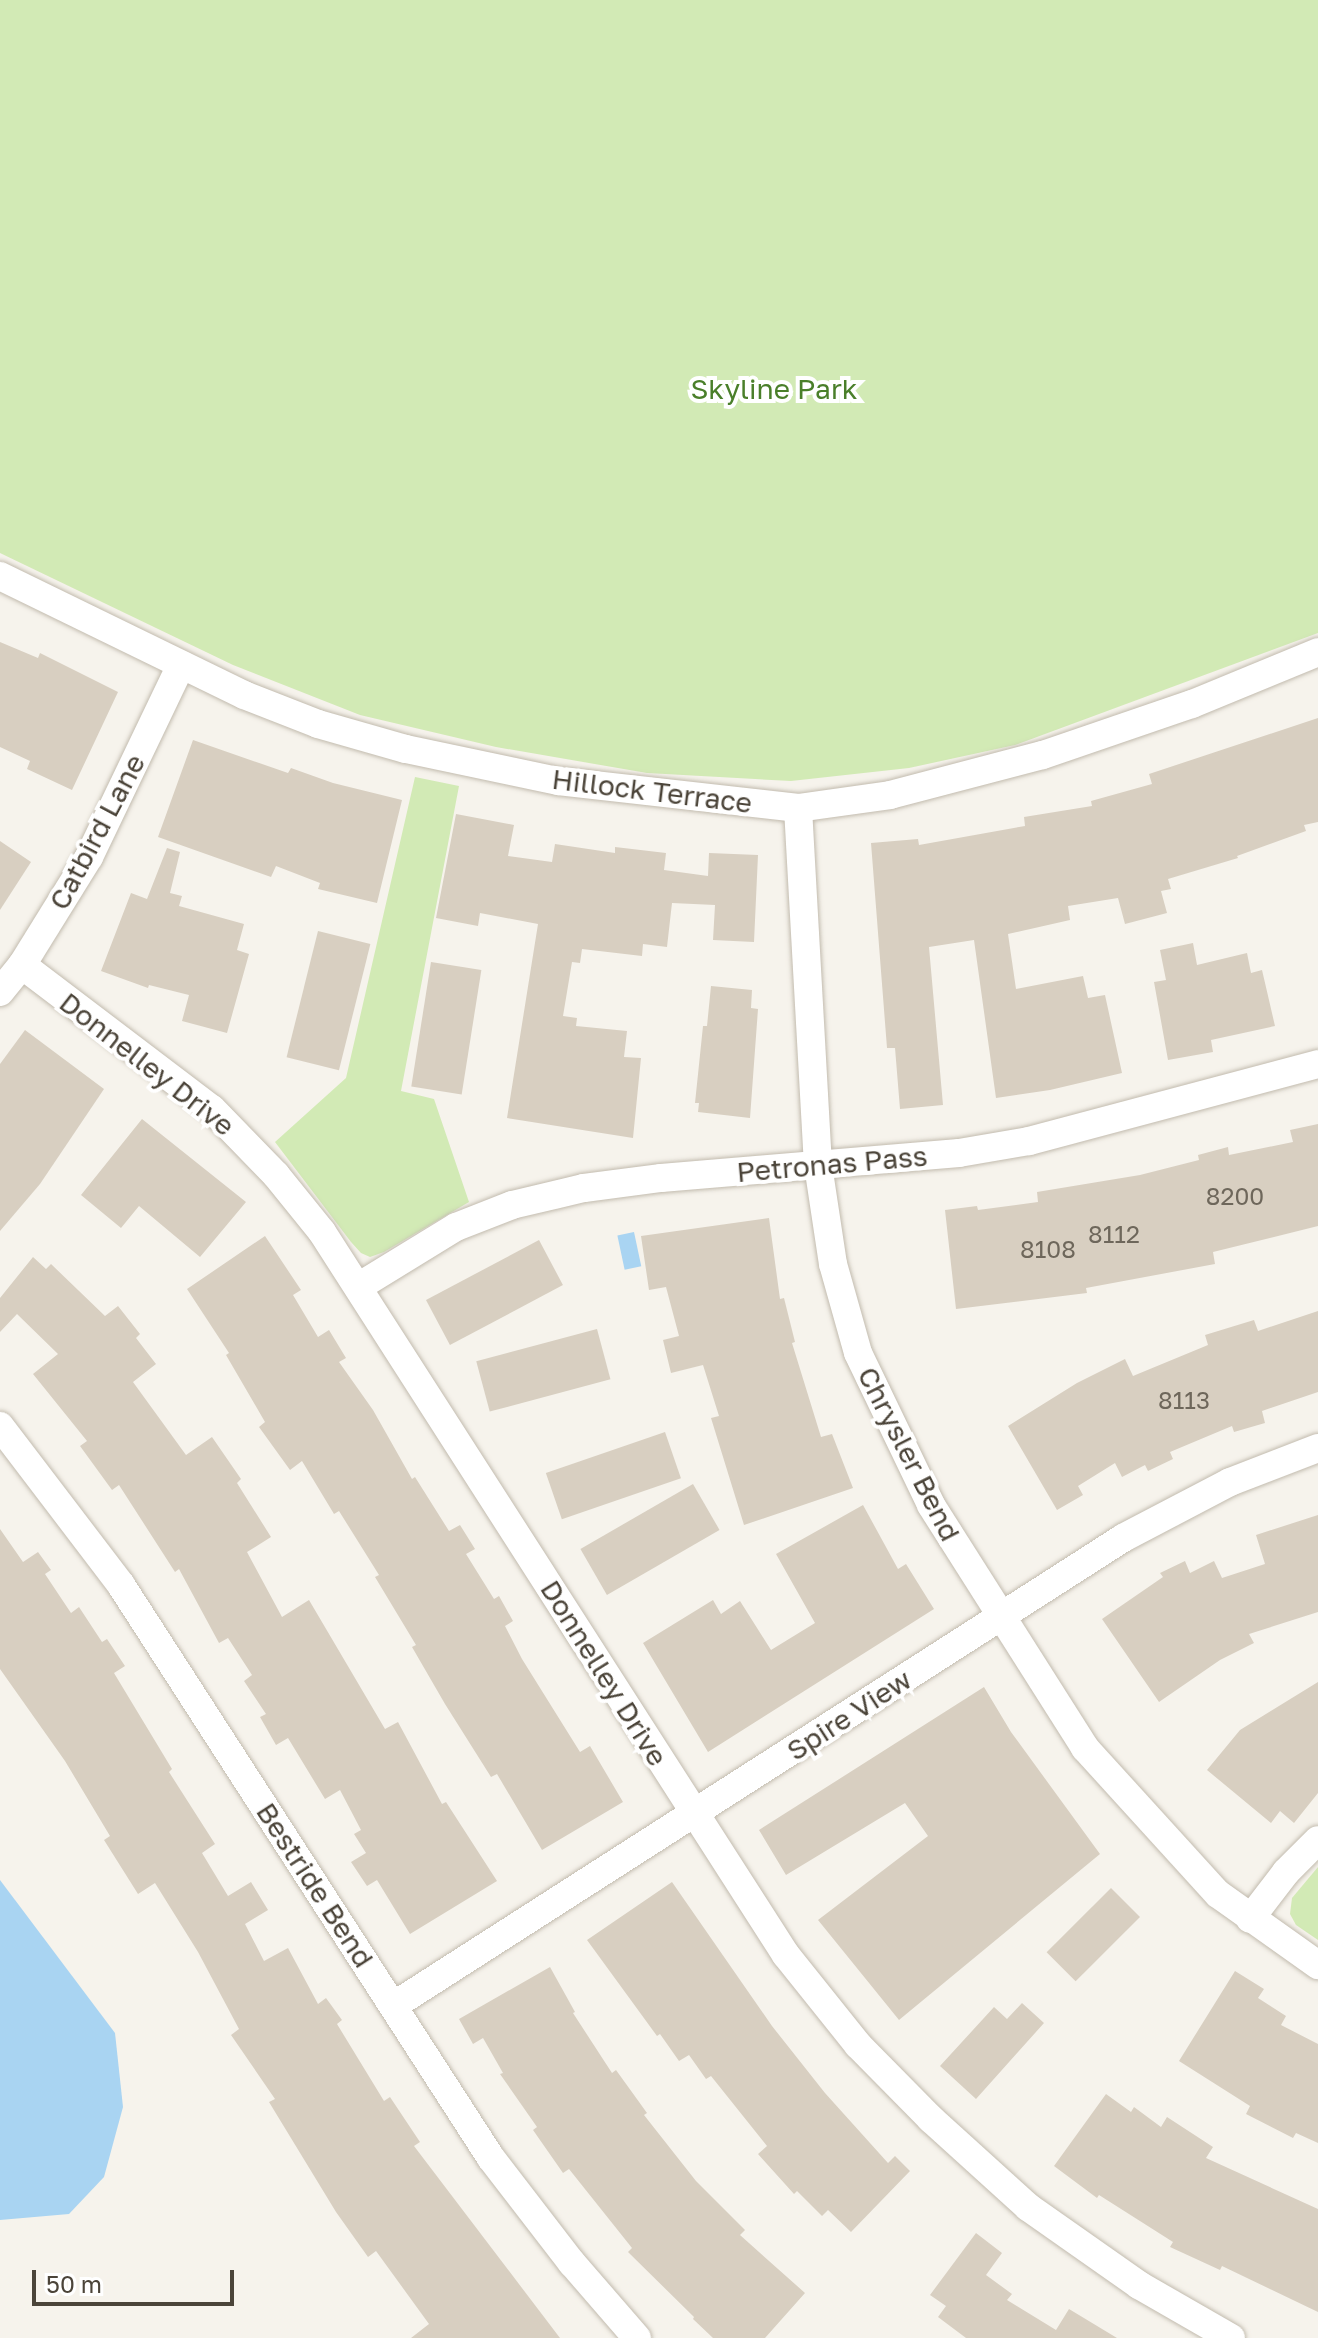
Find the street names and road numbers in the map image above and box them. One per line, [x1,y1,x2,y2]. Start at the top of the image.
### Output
street label: Catbird Lane [42,749,152,915]
street label: Hillock Terrace [550,762,754,820]
street label: Donnelley Drive [53,985,241,1143]
street label: Petronas Pass [735,1139,929,1189]
street label: Chrysler Bend [851,1361,967,1547]
street label: Donnelley Drive [533,1574,675,1772]
street label: Spire View [781,1662,917,1768]
street label: Bestride Bend [249,1796,381,1974]

